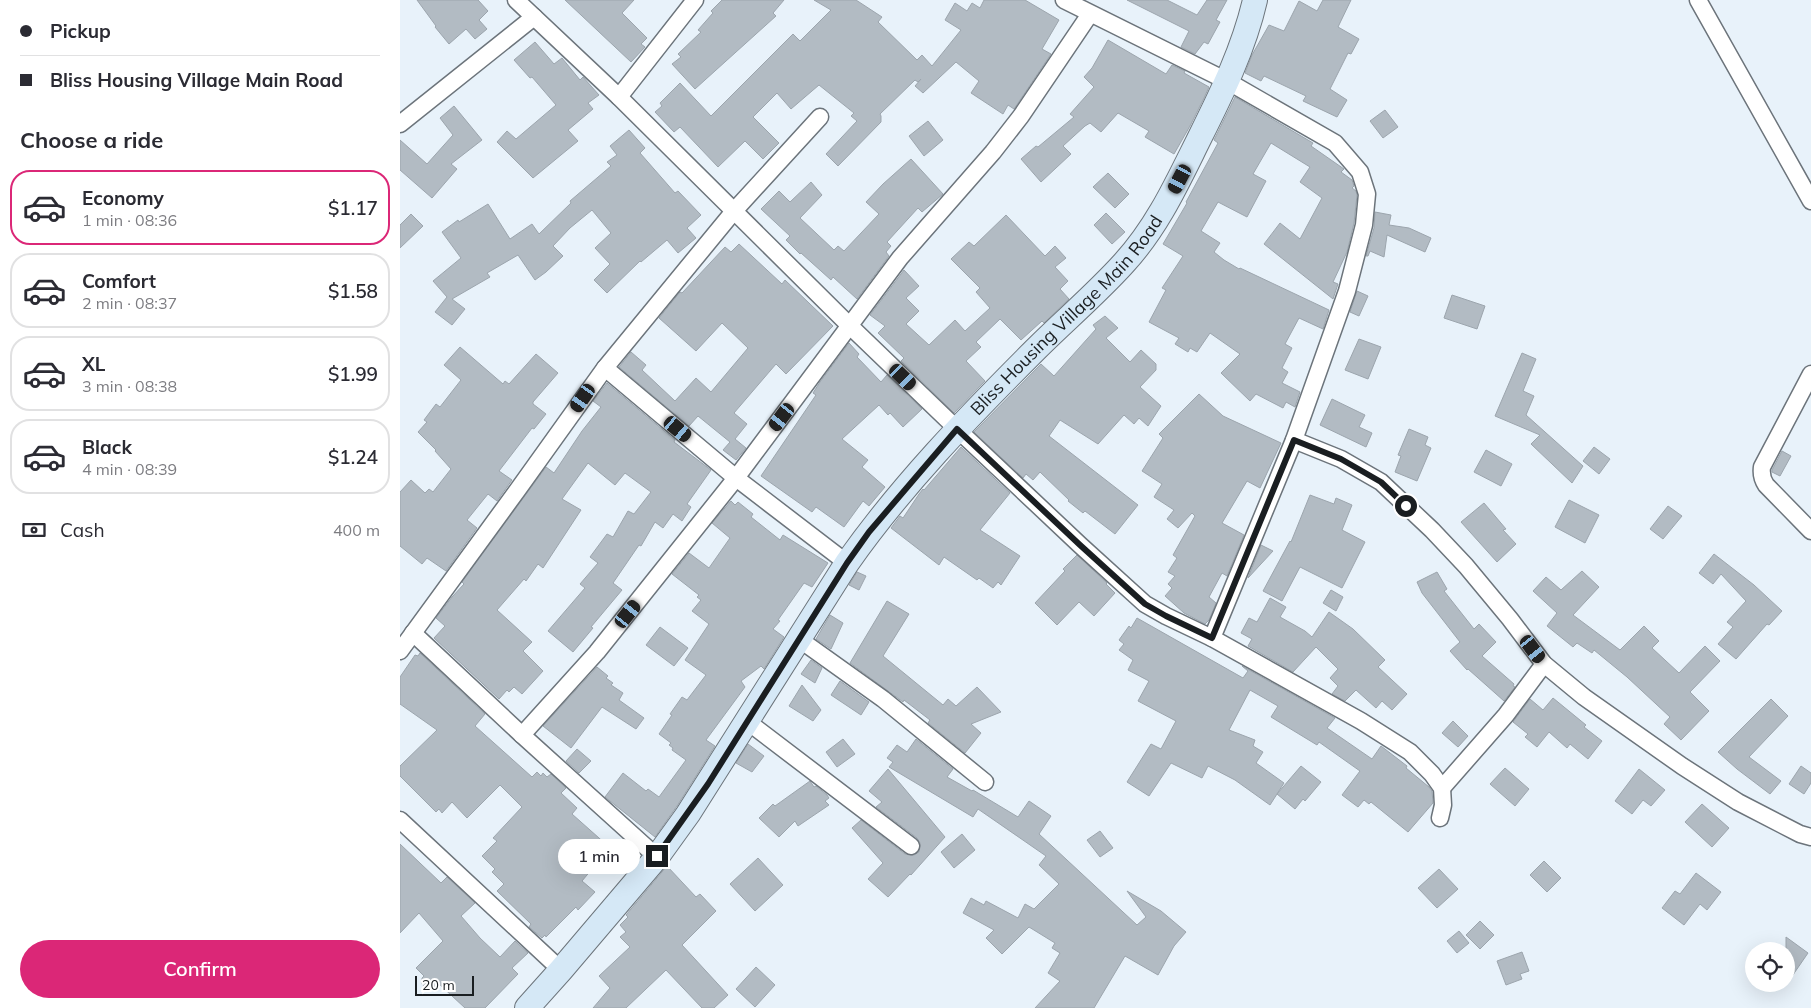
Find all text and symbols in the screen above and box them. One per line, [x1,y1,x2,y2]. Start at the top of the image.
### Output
text: Pickup [50,19,111,43]
text: Bliss Housing Village Main Road [50,68,343,92]
text: Choose a ride [20,126,163,154]
car [1166,162,1193,196]
icon: car [22,185,67,230]
text: Economy [82,186,164,210]
text: $1.17 [328,196,378,220]
text: 1 min · 08:36 [82,210,177,230]
street label: Bliss Housing Village Main Road [965,211,1167,420]
icon: car [22,268,67,313]
text: Comfort [82,269,156,293]
text: $1.58 [328,279,378,303]
text: 2 min · 08:37 [82,293,177,313]
icon: car [22,351,67,396]
text: XL [82,352,105,376]
car [887,361,919,393]
text: $1.99 [328,362,378,386]
text: 3 min · 08:38 [82,376,177,396]
car [568,381,597,415]
car [766,401,797,433]
car [661,414,694,444]
icon: car [22,434,67,479]
text: Black [82,435,132,459]
text: $1.24 [328,445,378,469]
text: 4 min · 08:39 [82,459,177,479]
route start [1395,495,1417,517]
icon: cash [20,516,48,544]
text: Cash [60,518,105,542]
text: 400 m [333,520,380,540]
car [612,598,643,630]
car [1517,633,1548,665]
callout: 1 min [557,838,640,874]
route end [646,845,668,867]
text: 1 min [578,846,620,866]
button: Confirm [20,940,380,998]
map controls [1745,942,1795,992]
button: locate [1745,942,1795,992]
scale bar [415,973,474,996]
text: 20 m [422,976,455,994]

